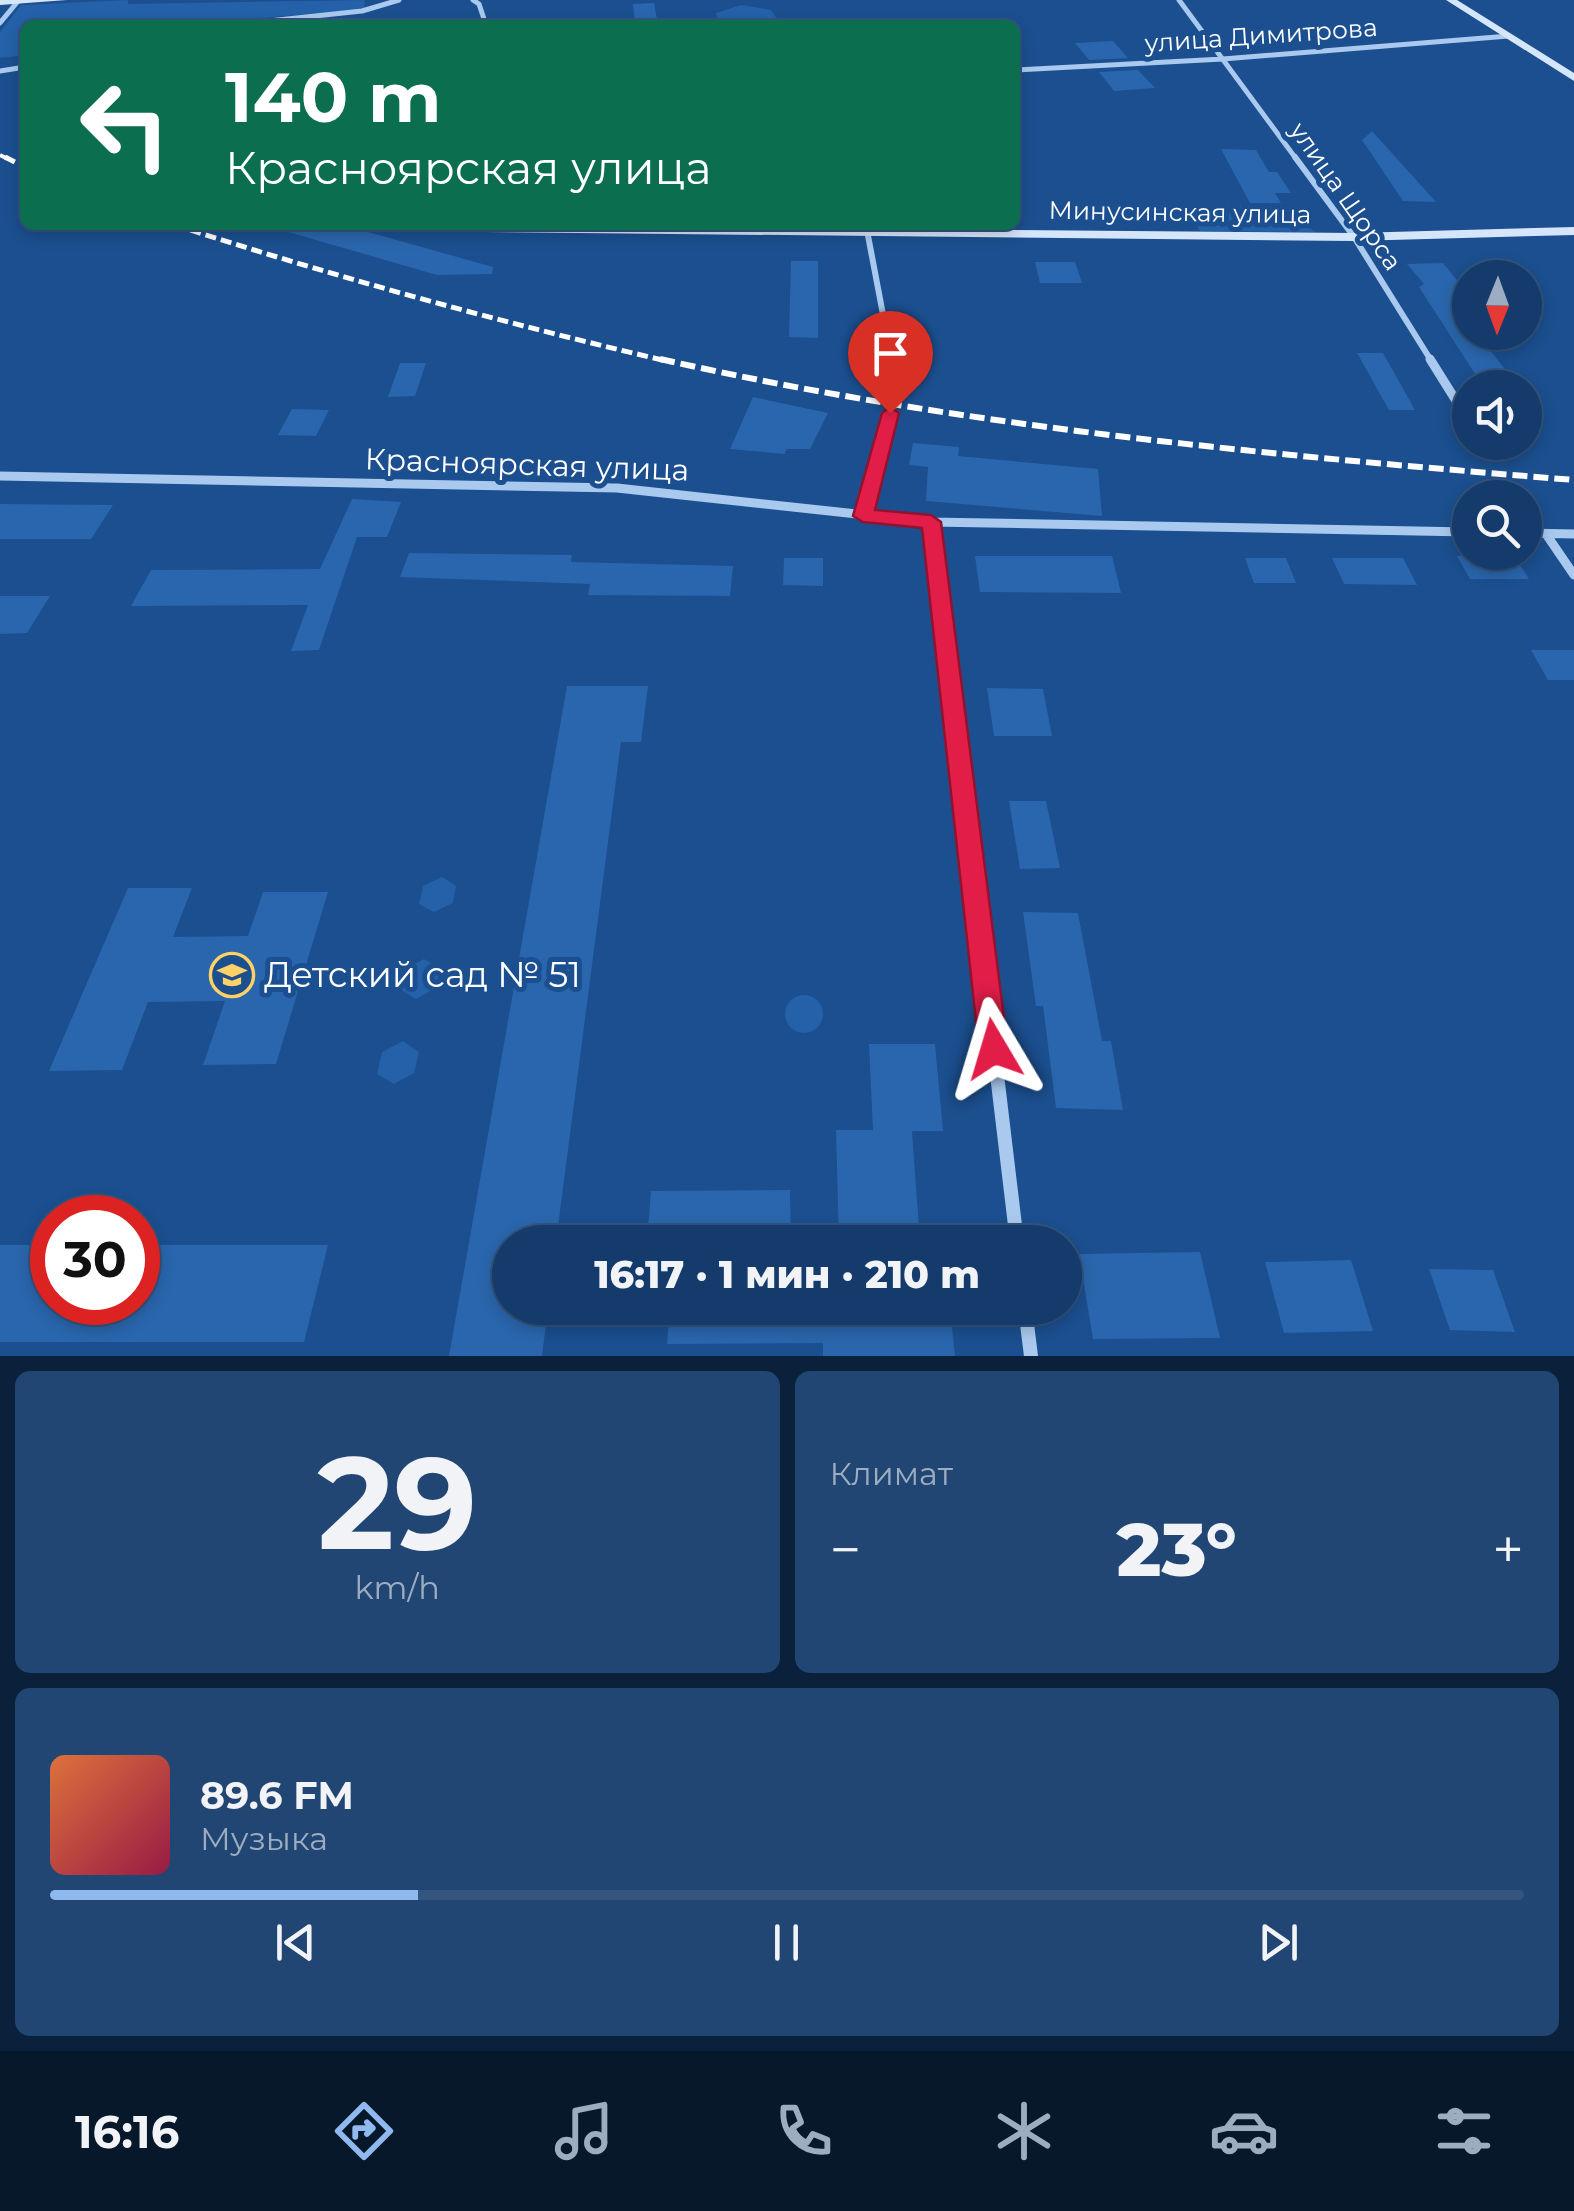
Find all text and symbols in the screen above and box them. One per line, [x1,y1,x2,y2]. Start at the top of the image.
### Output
street label: улица Димитрова [1143,12,1378,58]
text: 140 m [225,54,441,140]
icon: left [60,60,190,190]
street label: улица Щорса [1283,115,1408,276]
text: Красноярская улица [225,140,712,195]
street label: Минусинская улица [1048,195,1312,229]
north arrow [1452,260,1542,350]
map controls [1452,260,1542,570]
pin [848,311,933,414]
icon: arrive [863,326,918,381]
button: sound [1452,370,1542,460]
street label: Красноярская улица [364,440,690,489]
button: search [1452,480,1542,570]
school or university icon: Детский сад № 51 [209,952,255,998]
place label: Детский сад № 51 [264,953,581,996]
position arrow [942,997,1046,1101]
speed limit sign: 30 [30,1195,160,1325]
text: 16:17 · 1 мин · 210 m [594,1251,980,1298]
text: 29 [317,1423,477,1582]
text: Климат [830,1454,953,1493]
text: 23° [1117,1503,1237,1595]
text: − [830,1516,861,1583]
text: + [1492,1516,1524,1583]
text: km/h [355,1568,440,1607]
text: 89.6 FM [200,1772,354,1819]
text: Музыка [200,1819,328,1858]
icon: previous [268,1915,323,1970]
icon: pause [759,1915,814,1970]
icon: next [1251,1915,1306,1970]
icon: directions [329,2096,399,2166]
icon: music [549,2096,619,2166]
icon: phone [769,2096,839,2166]
icon: climate [989,2096,1059,2166]
icon: car [1209,2096,1279,2166]
icon: filters [1429,2096,1499,2166]
text: 16:16 [75,2104,179,2159]

